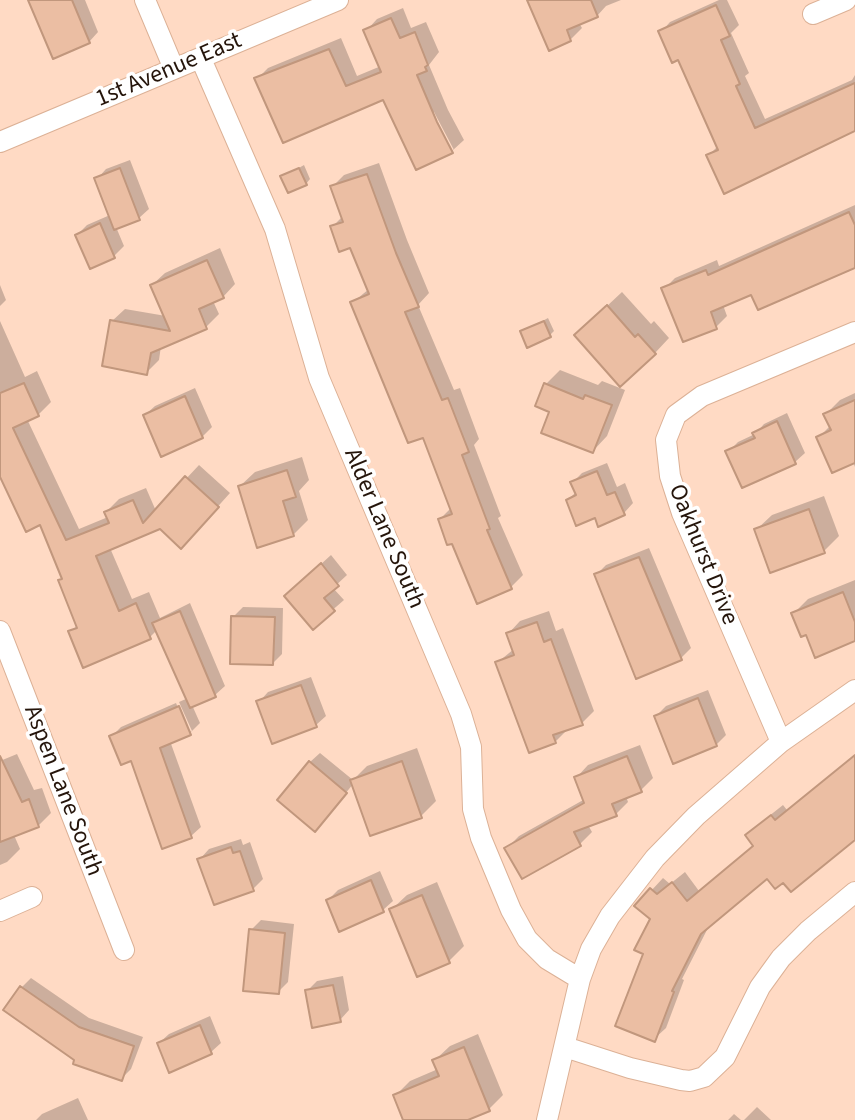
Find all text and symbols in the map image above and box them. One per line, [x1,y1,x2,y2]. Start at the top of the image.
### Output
street label: 1st Avenue East [92,27,246,115]
street label: Alder Lane South [336,445,430,613]
street label: Oakhurst Drive [661,481,743,629]
street label: Aspen Lane South [16,702,108,880]

